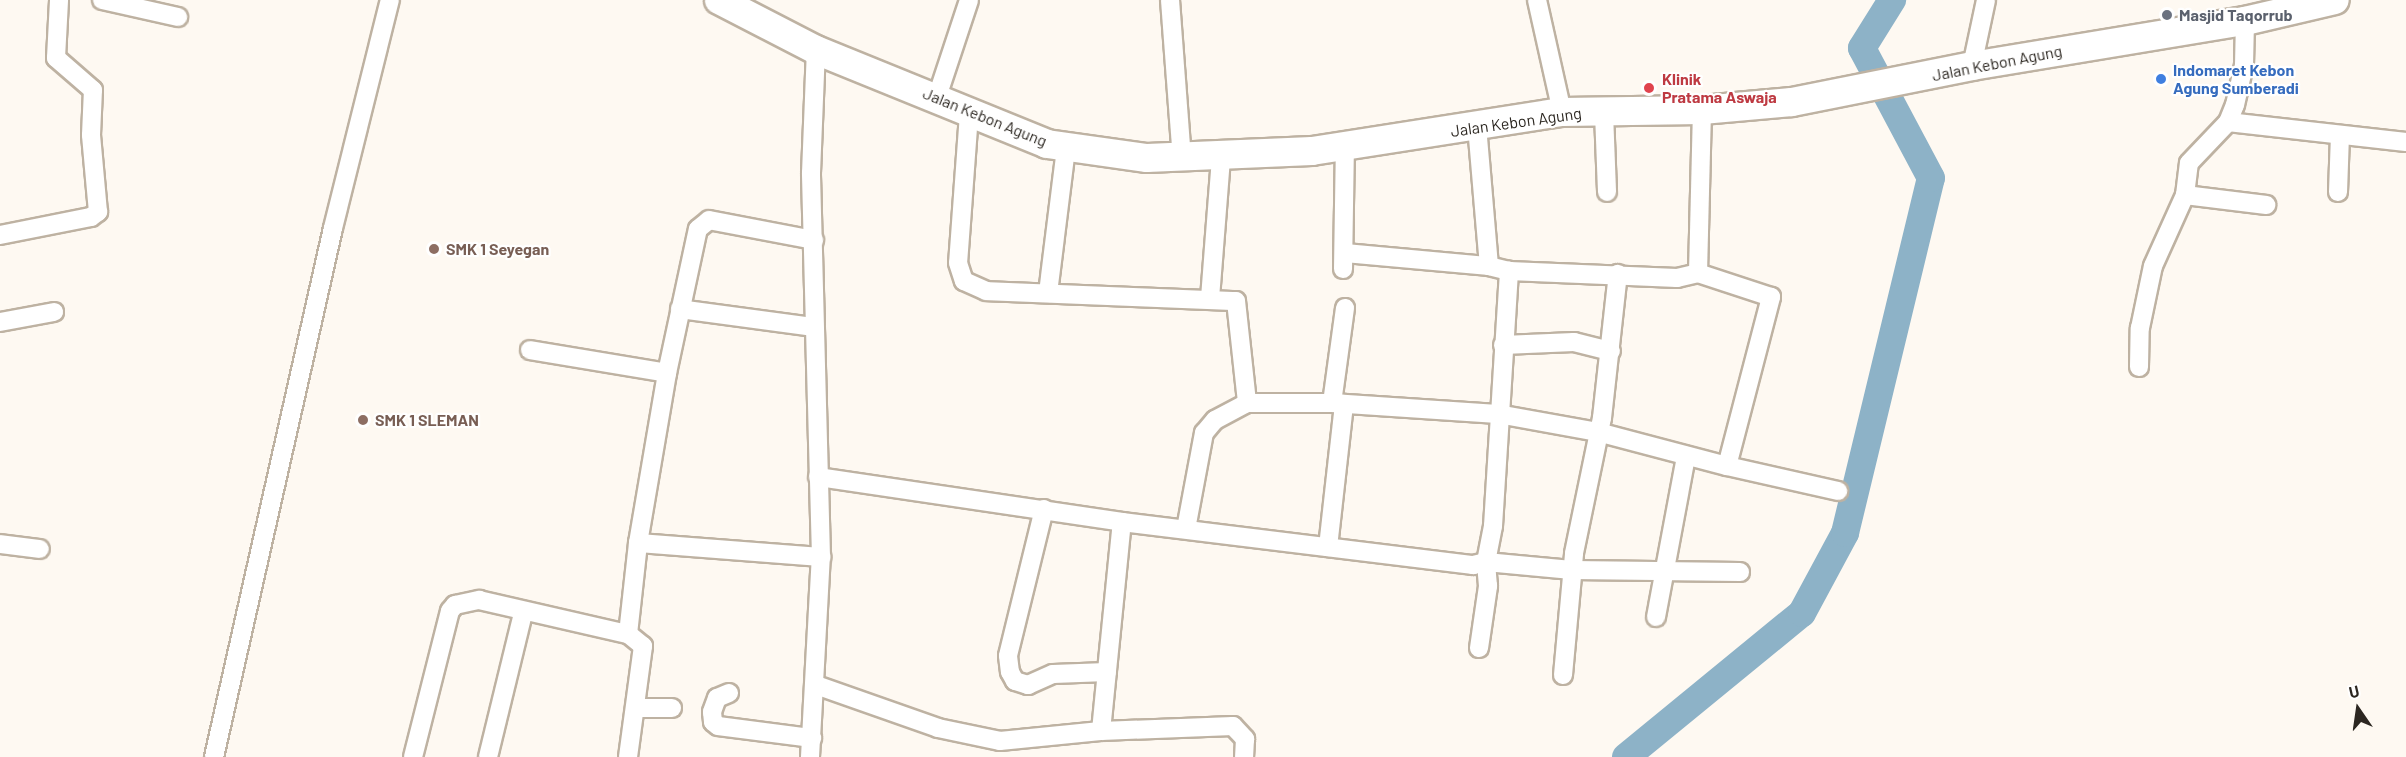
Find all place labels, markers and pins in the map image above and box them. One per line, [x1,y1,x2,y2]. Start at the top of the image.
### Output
place label: Masjid Taqorrub [2179,5,2293,25]
marker: Masjid Taqorrub [2160,8,2174,22]
place label: Indomaret Kebon Agung Sumberadi [2173,60,2299,98]
place label: Klinik Pratama Aswaja [1662,69,1777,107]
marker: Indomaret Kebon Agung Sumberadi [2154,72,2168,86]
marker: Klinik Pratama Aswaja [1640,79,1658,97]
place label: SMK 1 Seyegan [446,239,549,259]
marker: SMK 1 Seyegan [427,242,441,256]
place label: SMK 1 SLEMAN [375,410,479,430]
marker: SMK 1 SLEMAN [356,413,370,427]

